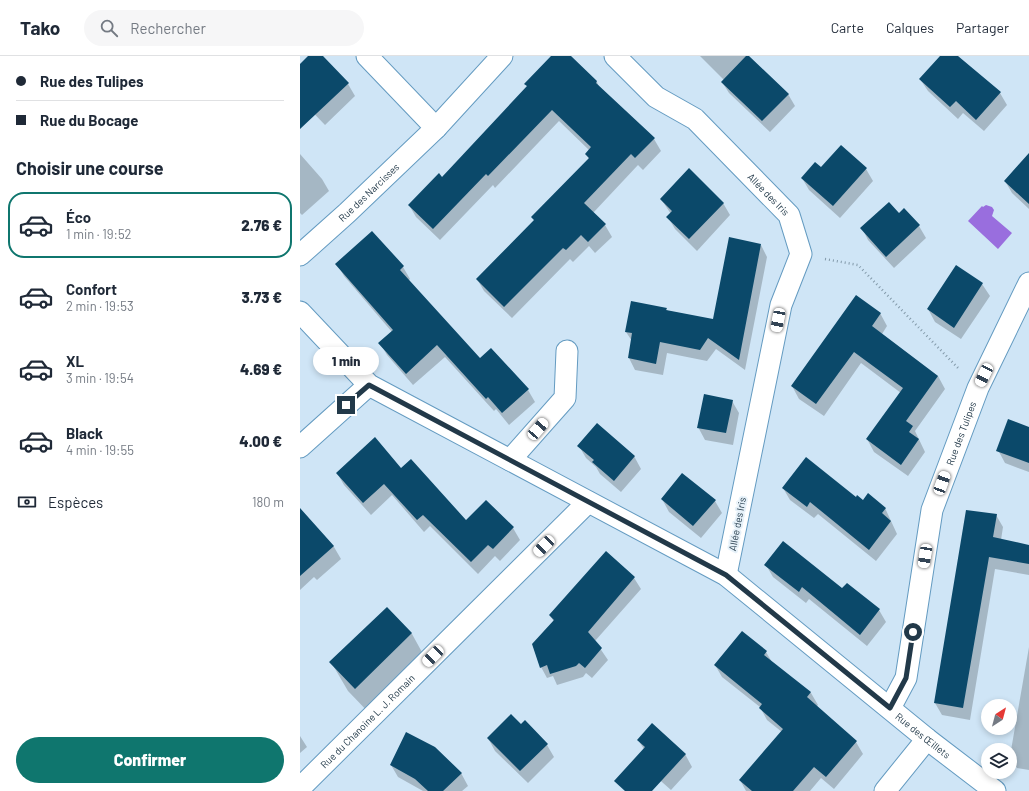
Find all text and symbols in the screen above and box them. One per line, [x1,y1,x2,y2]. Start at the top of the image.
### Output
search box [84,10,364,46]
text: Tako [20,16,60,39]
icon: search [98,17,120,39]
text: Rechercher [130,19,206,37]
text: Carte [831,19,864,36]
text: Calques [886,19,934,36]
text: Partager [956,19,1009,36]
text: Rue des Tulipes [40,72,144,90]
text: Rue du Bocage [40,111,138,129]
text: Choisir une course [16,157,164,179]
street label: Rue des Narcisses [336,160,402,224]
street label: Allée des Iris [745,171,792,218]
icon: car [18,207,54,243]
text: Éco [66,208,91,226]
text: 2.76 € [241,216,282,234]
text: 1 min · 19:52 [66,226,132,242]
icon: car [18,279,54,315]
text: Confort [66,280,117,298]
text: 3.73 € [241,288,282,306]
text: 2 min · 19:53 [66,298,134,314]
car [770,307,786,333]
callout: 1 min [313,347,379,375]
icon: car [18,351,54,387]
text: XL [66,352,84,370]
text: 1 min [332,353,360,369]
text: 4.69 € [240,360,282,378]
car [973,362,995,388]
text: 3 min · 19:54 [66,370,134,386]
route end [337,396,355,414]
street label: Rue des Tulipes [943,399,979,467]
car [526,416,550,442]
icon: car [18,423,54,459]
text: Black [66,424,103,442]
text: 4.00 € [239,432,282,450]
text: 4 min · 19:55 [66,442,134,458]
car [932,470,952,496]
icon: cash [16,491,38,513]
text: Espèces [48,493,103,511]
text: 180 m [252,494,284,510]
street label: Allée des Iris [726,496,748,552]
car [531,533,557,559]
car [917,543,933,569]
route start [904,623,922,641]
car [420,643,446,669]
street label: Rue du Chanoine L. J. Romain [318,672,417,770]
north arrow [981,699,1017,735]
map controls [981,699,1017,779]
street label: Rue des Œillets [893,710,953,761]
button: Confirmer [16,737,284,783]
button: layers [981,743,1017,779]

